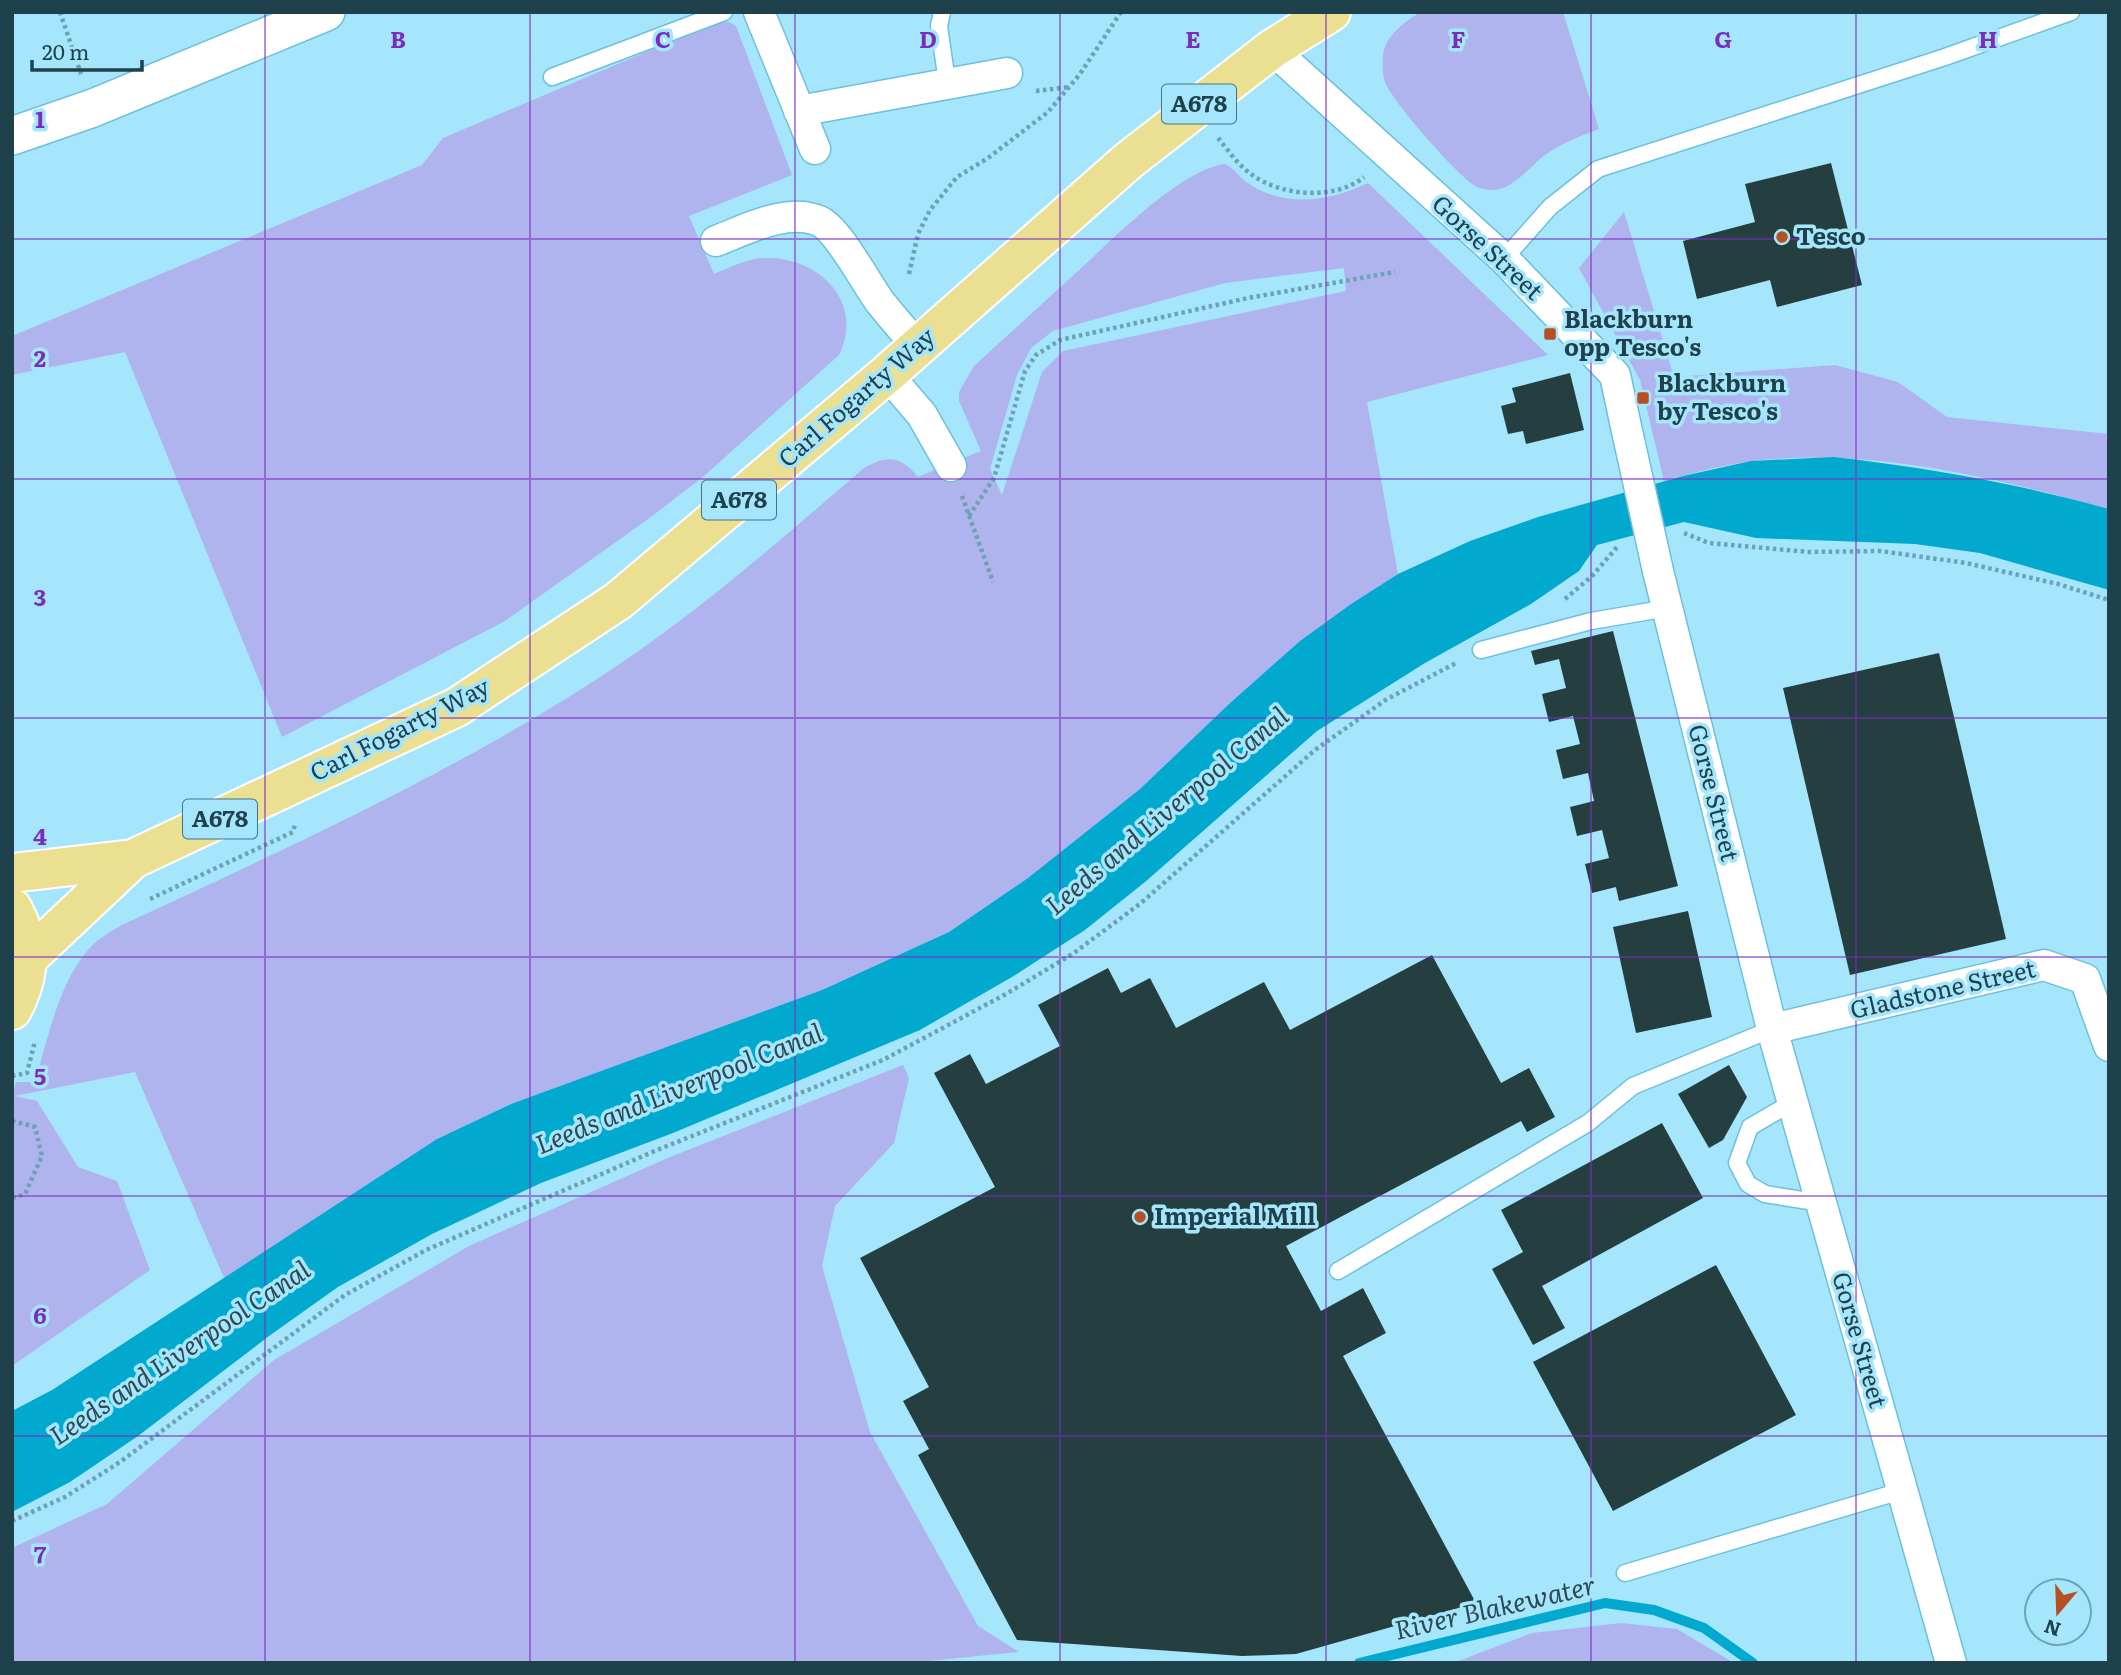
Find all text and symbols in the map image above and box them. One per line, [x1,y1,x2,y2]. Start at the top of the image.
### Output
text: B [390,21,406,55]
text: C [655,21,671,55]
text: D [919,21,937,55]
text: E [1185,21,1201,55]
text: F [1451,21,1466,55]
text: G [1714,21,1732,55]
text: H [1978,21,1998,55]
scale bar [32,28,142,72]
text: 20 m [42,35,89,66]
road number: A678 [1162,85,1236,124]
text: 1 [35,101,45,135]
street label: Gorse Street [1426,186,1552,307]
place label: Tesco [1796,217,1866,252]
marker: Tesco [1774,229,1790,245]
place label: Blackburn opp Tesco's [1564,300,1701,363]
street label: Carl Fogarty Way [769,318,941,474]
marker: Blackburn opp Tesco's [1542,326,1558,342]
text: 2 [34,340,46,374]
place label: Blackburn by Tesco's [1657,364,1787,427]
marker: Blackburn by Tesco's [1635,390,1651,406]
road number: A678 [702,480,776,520]
text: 3 [34,579,46,613]
street label: Carl Fogarty Way [303,667,495,788]
water label: Leeds and Liverpool Canal [1035,695,1296,923]
street label: Gorse Street [1682,720,1749,865]
road number: A678 [183,800,257,838]
text: 4 [33,818,47,852]
street label: Gladstone Street [1846,949,2039,1026]
water label: Leeds and Liverpool Canal [529,1011,828,1162]
text: 5 [34,1058,46,1092]
place label: Imperial Mill [1154,1197,1316,1232]
marker: Imperial Mill [1132,1209,1148,1225]
water label: Leeds and Liverpool Canal [41,1249,317,1453]
street label: Gorse Street [1825,1267,1898,1412]
text: 6 [33,1297,47,1331]
text: 7 [34,1536,47,1570]
water label: River Blakewater [1390,1563,1599,1648]
north arrow [2023,1577,2093,1647]
text: N [2040,1613,2064,1645]

